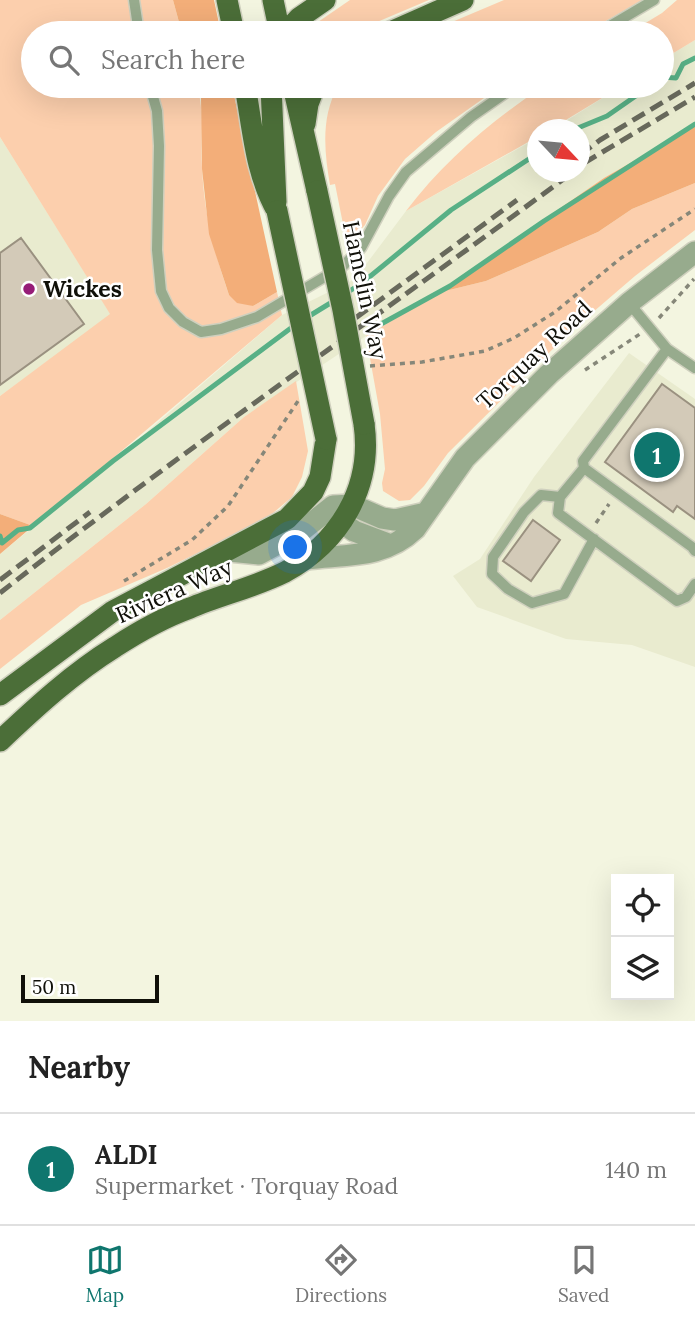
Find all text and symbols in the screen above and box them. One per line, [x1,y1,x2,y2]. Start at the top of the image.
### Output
search box [21,21,674,98]
icon: search [45,41,83,79]
text: Search here [101,43,245,76]
north arrow [527,119,590,182]
street label: Hamelin Way [337,218,395,363]
place label: Wickes [43,274,122,303]
marker: Wickes [21,281,37,297]
street label: Torquay Road [470,294,597,415]
pin: 1 [634,429,680,481]
your location [278,530,312,564]
street label: Riviera Way [111,552,238,629]
map controls [611,874,674,1000]
button: locate [611,874,674,937]
button: layers [611,937,674,1000]
scale bar [21,972,159,1004]
text: 50 m [32,975,76,999]
text: Nearby [28,1048,130,1086]
text: ALDI [95,1138,158,1171]
text: 1 [46,1155,56,1184]
text: 140 m [605,1155,667,1184]
text: Supermarket · Torquay Road [95,1171,398,1200]
tab: Map [86,1241,124,1307]
tab: Directions [295,1241,387,1307]
tab: Saved [558,1241,609,1307]

